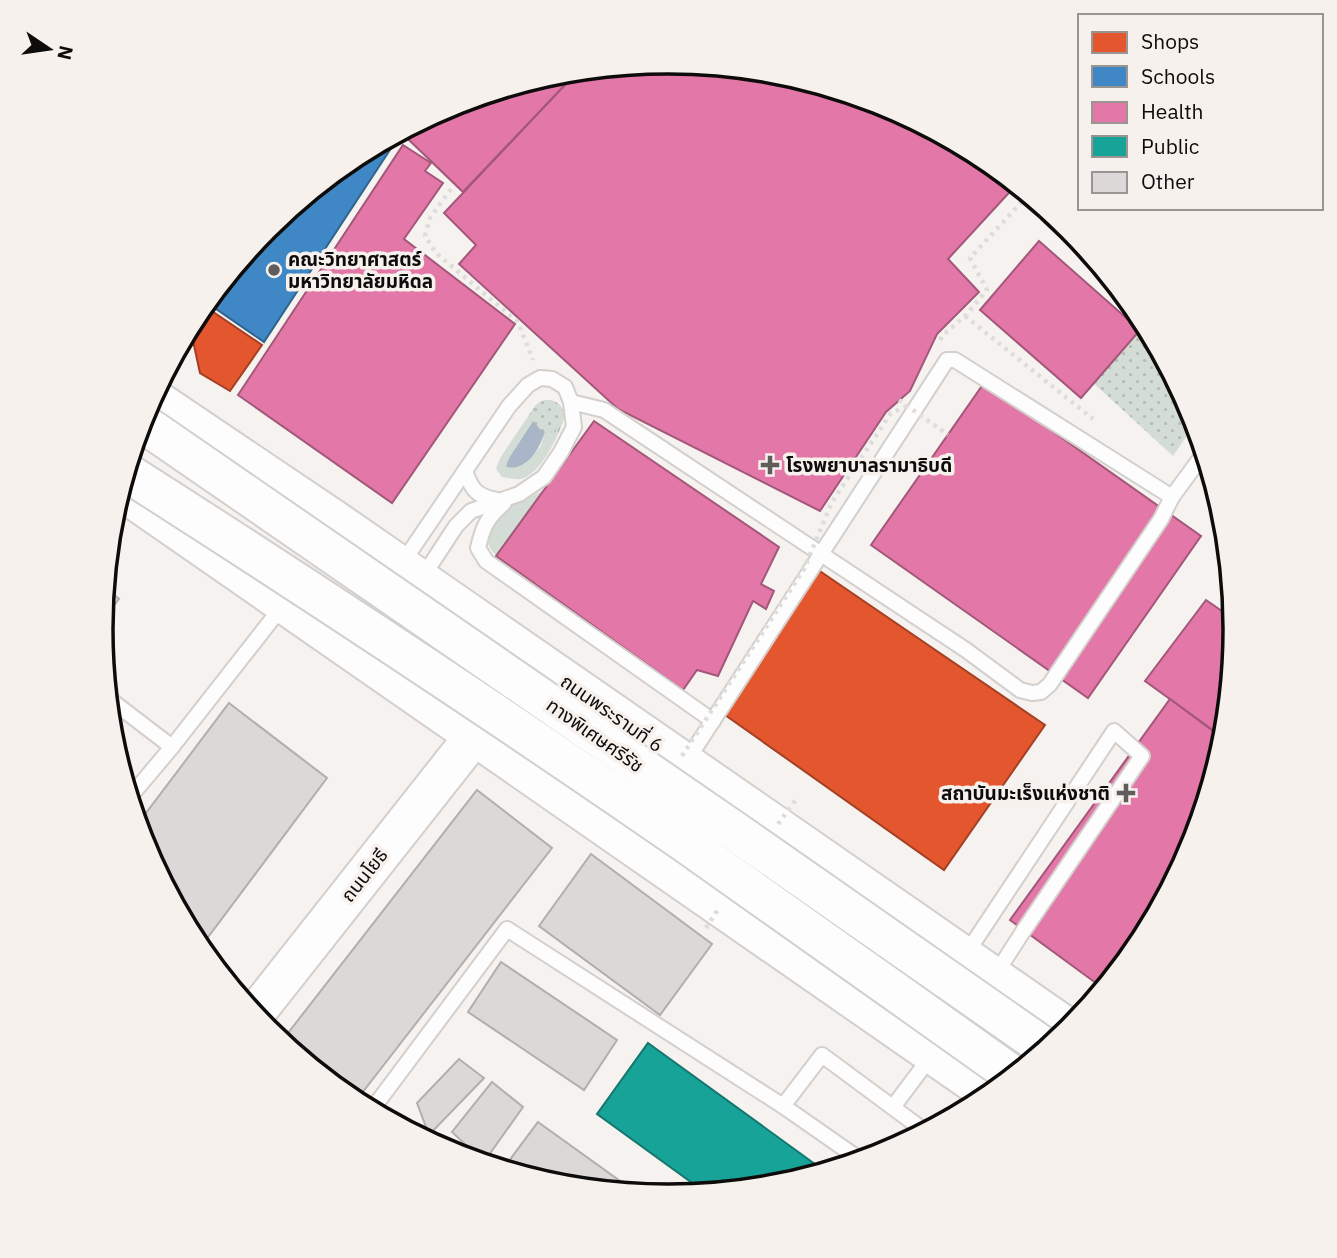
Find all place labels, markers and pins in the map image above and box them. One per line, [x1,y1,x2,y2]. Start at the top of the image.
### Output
place label: คณะวิทยาศาสตร์ มหาวิทยาลัยมหิดล [288,247,433,293]
marker: คณะวิทยาศาสตร์ มหาวิทยาลัยมหิดล [266,262,282,278]
place label: โรงพยาบาลรามาธิบดี [786,453,952,477]
marker: โรงพยาบาลรามาธิบดี [760,455,780,475]
place label: สถาบันมะเร็งแห่งชาติ [941,781,1110,805]
marker: สถาบันมะเร็งแห่งชาติ [1116,783,1136,803]

